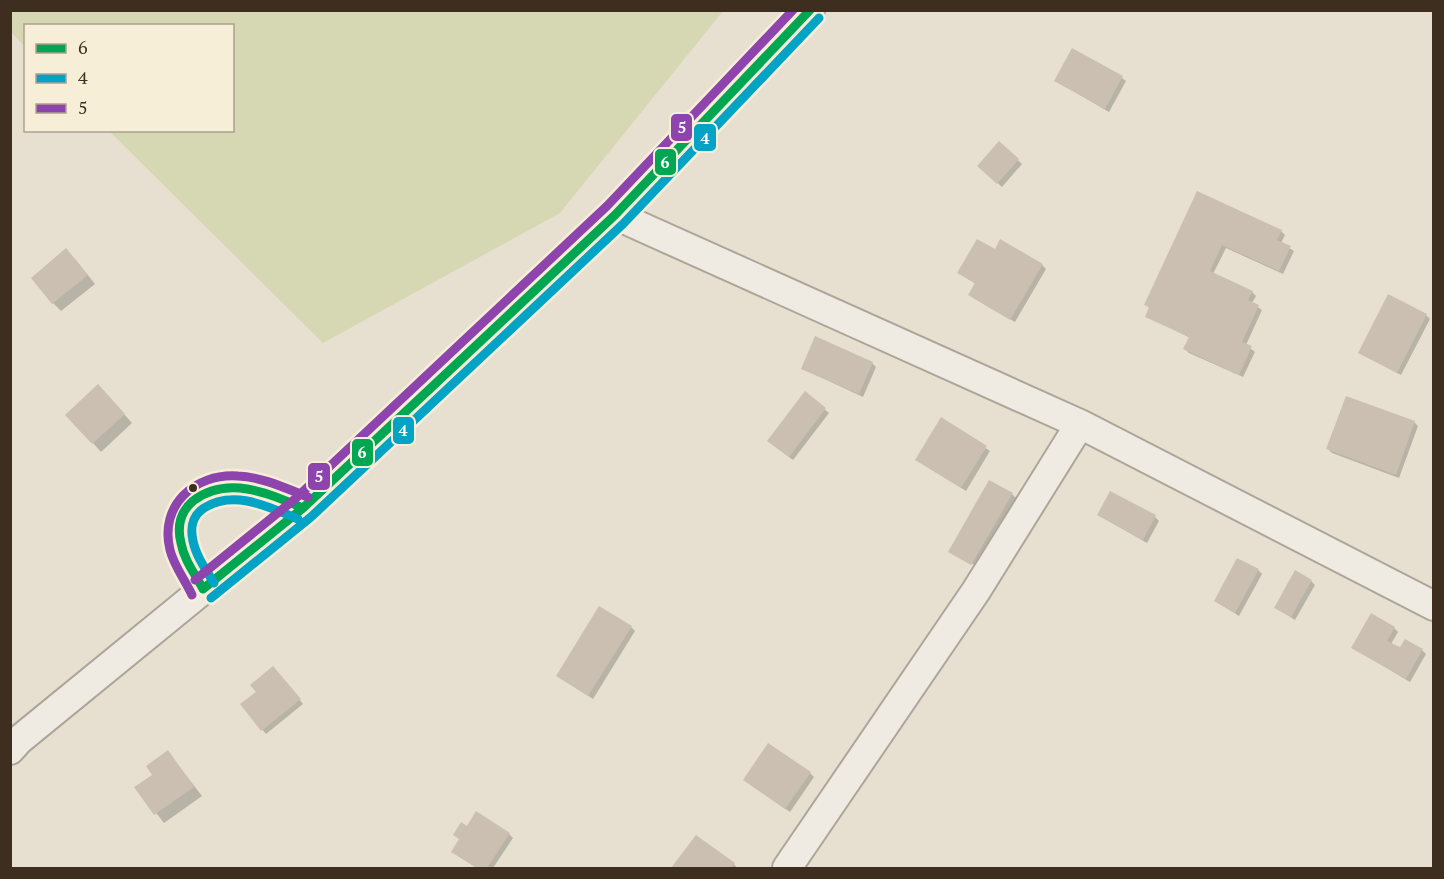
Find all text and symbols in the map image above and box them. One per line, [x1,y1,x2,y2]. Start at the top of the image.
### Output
legend [24,24,234,132]
text: 6 [78,35,88,59]
text: 4 [78,65,88,89]
text: 5 [78,95,88,119]
line badge: 5 [670,113,693,142]
text: 5 [677,116,687,138]
line badge: 4 [693,123,717,152]
text: 4 [700,127,710,149]
line badge: 6 [654,148,677,176]
text: 6 [660,151,670,173]
line badge: 4 [392,416,415,445]
text: 4 [398,419,408,441]
line badge: 6 [351,438,374,467]
text: 6 [357,441,367,463]
line badge: 5 [307,462,331,491]
text: 5 [314,465,324,487]
unlabelled marker [187,482,199,494]

